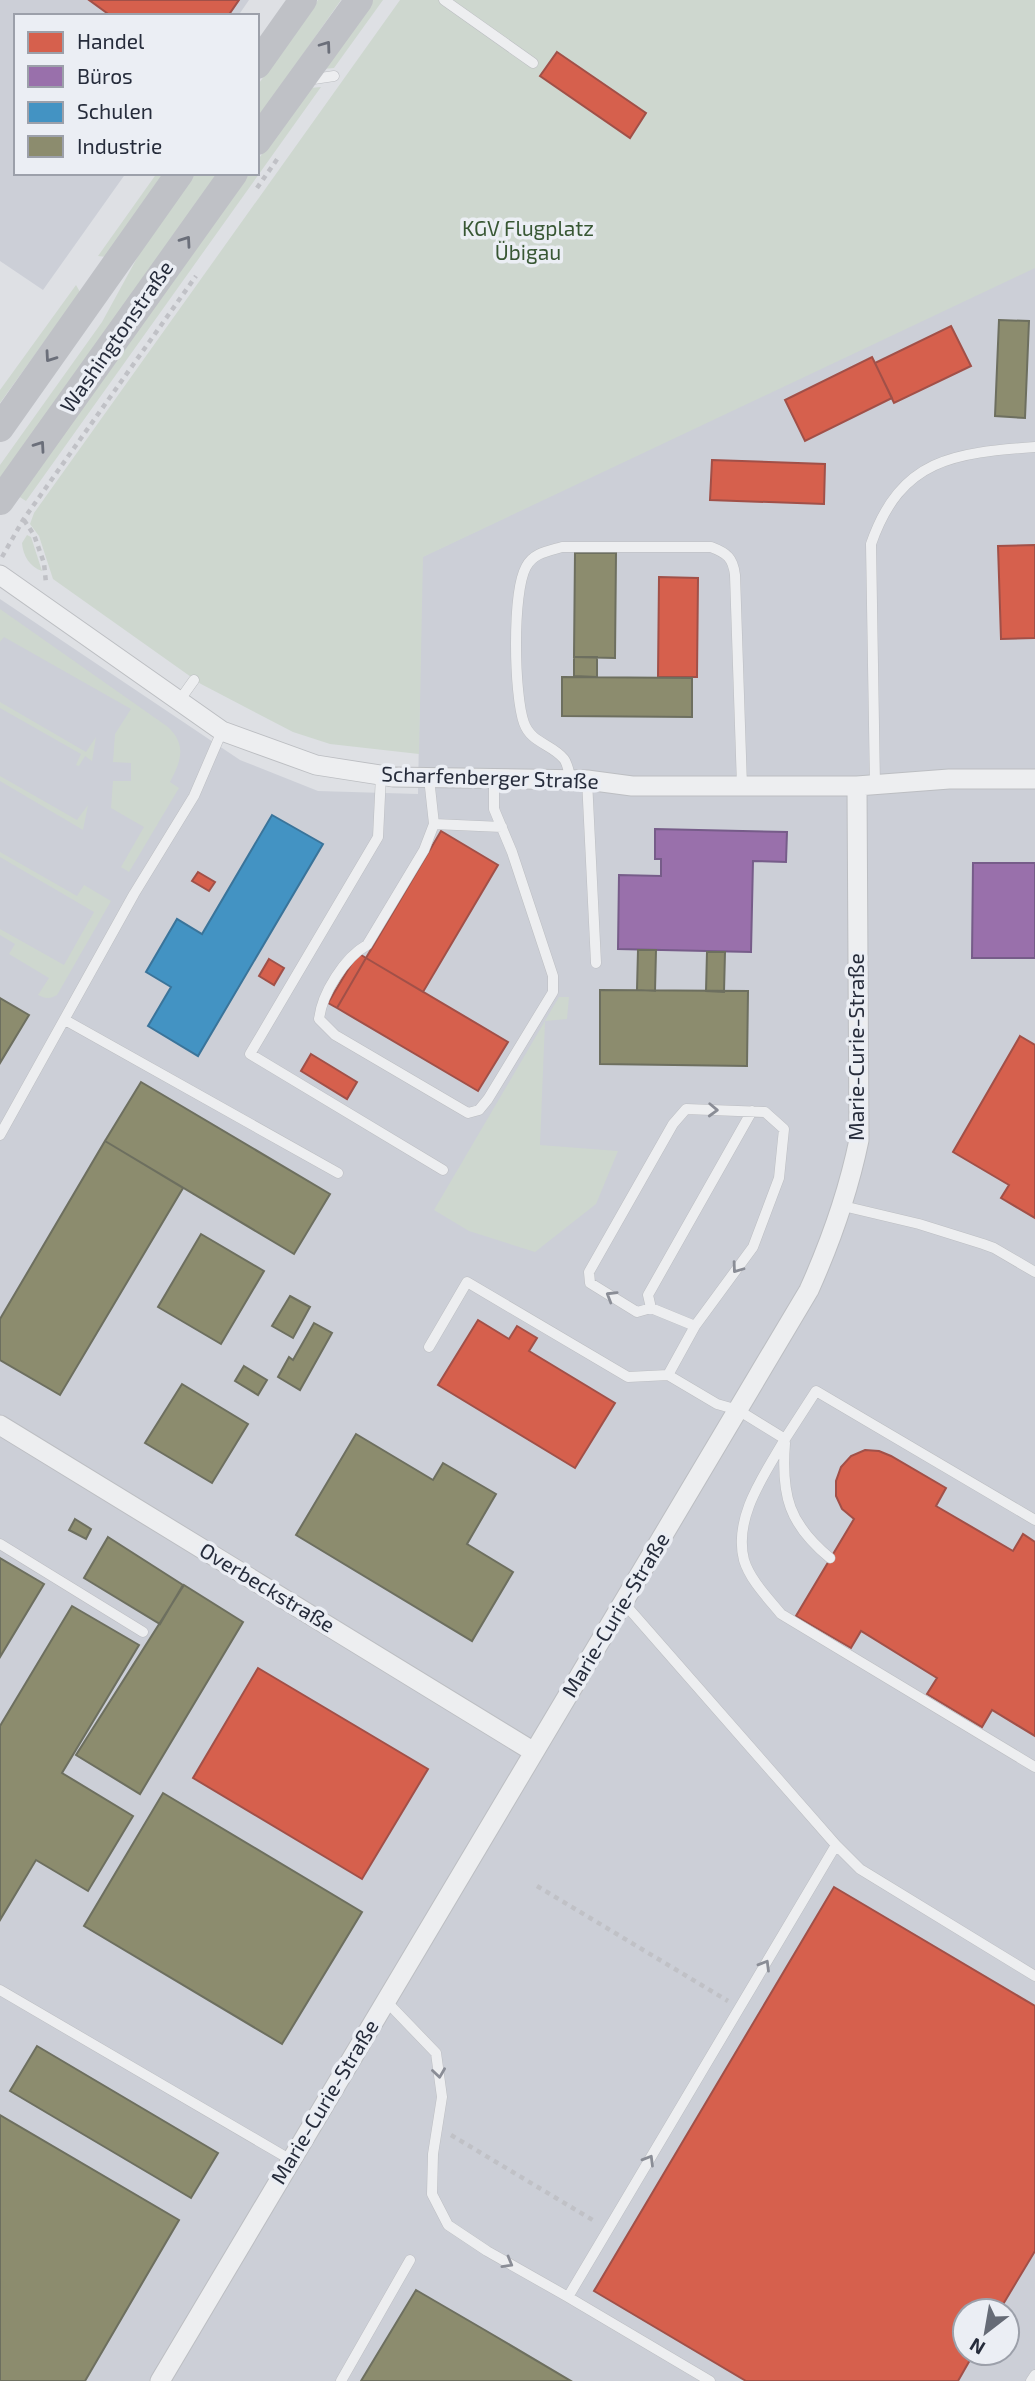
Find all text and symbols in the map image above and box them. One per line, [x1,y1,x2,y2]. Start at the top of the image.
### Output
legend [14,14,259,175]
text: Handel [77,28,145,53]
one-way arrow [318,41,330,53]
text: Büros [77,63,133,88]
text: Schulen [77,98,153,123]
text: Industrie [77,133,162,158]
park label: KGV Flugplatz Übigau [462,215,594,264]
one-way arrow [178,236,190,249]
street label: Washingtonstraße [54,255,177,417]
one-way arrow [46,349,58,362]
one-way arrow [31,441,44,454]
street label: Scharfenberger Straße [381,760,599,793]
street label: Marie-Curie-Straße [843,953,868,1141]
one-way arrow [707,1102,718,1117]
one-way arrow [733,1261,745,1273]
one-way arrow [605,1291,618,1304]
street label: Marie-Curie-Straße [556,1527,674,1701]
street label: Overbeckstraße [196,1537,340,1637]
one-way arrow [756,1959,769,1972]
street label: Marie-Curie-Straße [265,2014,383,2188]
one-way arrow [431,2067,446,2079]
one-way arrow [640,2155,653,2168]
one-way arrow [500,2255,513,2268]
north arrow [951,2297,1021,2367]
text: N [965,2334,989,2360]

